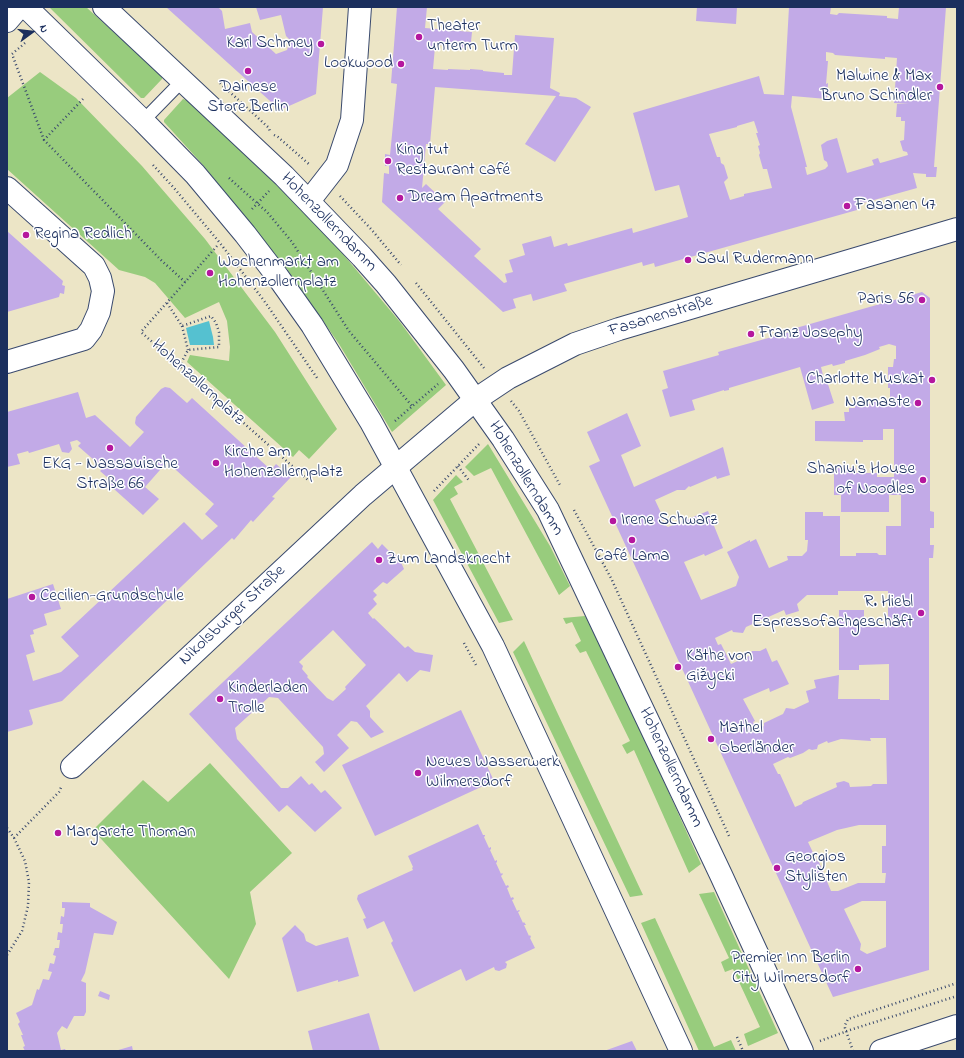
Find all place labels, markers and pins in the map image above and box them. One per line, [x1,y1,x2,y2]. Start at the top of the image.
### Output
place label: Theater unterm Turm [427,17,518,57]
marker: Theater unterm Turm [414,32,424,42]
place label: Karl Schmey [226,34,313,54]
marker: Karl Schmey [316,39,326,49]
place label: Lookwood [324,54,393,74]
marker: Lookwood [396,59,406,69]
marker: Dainese Store Berlin [243,66,253,76]
place label: Malwine & Max Bruno Schindler [821,67,932,107]
place label: Dainese Store Berlin [207,78,289,118]
marker: Malwine & Max Bruno Schindler [935,82,945,92]
place label: King tut Restaurant café [396,141,510,181]
marker: King tut Restaurant café [383,156,393,166]
place label: Dream Apartments [408,188,543,208]
marker: Dream Apartments [395,193,405,203]
place label: Fasanen 47 [855,196,936,216]
marker: Fasanen 47 [842,201,852,211]
place label: Regina Redlich [34,225,132,245]
marker: Regina Redlich [21,230,31,240]
place label: Saul Rudermann [696,250,814,270]
place label: Wochenmarkt am Hohenzollernplatz [218,253,339,293]
marker: Saul Rudermann [683,255,693,265]
marker: Wochenmarkt am Hohenzollernplatz [205,268,215,278]
place label: Paris 56 [858,290,914,310]
marker: Paris 56 [917,295,927,305]
place label: Franz Josephy [759,324,863,344]
marker: Franz Josephy [746,329,756,339]
place label: Charlotte Muskat [806,370,924,390]
marker: Charlotte Muskat [927,375,937,385]
place label: Namaste [845,393,910,413]
marker: Namaste [913,398,923,408]
marker: EKG - Nassauische Straße 66 [105,443,115,453]
place label: Kirche am Hohenzollernplatz [224,443,342,483]
place label: EKG - Nassauische Straße 66 [42,455,178,495]
marker: Kirche am Hohenzollernplatz [211,458,221,468]
place label: Shaniu's House of Noodles [806,460,915,500]
marker: Shaniu's House of Noodles [918,475,928,485]
place label: Irene Schwarz [621,511,717,531]
marker: Irene Schwarz [608,516,618,526]
marker: Café Lama [627,535,637,545]
place label: Café Lama [594,547,670,567]
place label: Zum Landsknecht [387,550,511,570]
marker: Zum Landsknecht [374,555,384,565]
place label: Cecilien-Grundschule [40,587,184,607]
marker: Cecilien-Grundschule [27,592,37,602]
place label: R. Hiebl Espressofachgeschäft [752,593,913,633]
marker: R. Hiebl Espressofachgeschäft [916,608,926,618]
place label: Käthe von Gižycki [686,647,752,687]
marker: Käthe von Gižycki [673,662,683,672]
place label: Kinderladen Trolle [228,679,308,719]
marker: Kinderladen Trolle [215,694,225,704]
place label: Mathel Oberländer [719,719,794,759]
marker: Mathel Oberländer [706,734,716,744]
place label: Neues Wasserwerk Wilmersdorf [426,753,559,793]
marker: Neues Wasserwerk Wilmersdorf [413,768,423,778]
place label: Margarete Thoman [66,823,195,843]
marker: Margarete Thoman [53,828,63,838]
place label: Georgios Stylisten [785,848,847,888]
marker: Georgios Stylisten [772,863,782,873]
place label: Premier Inn Berlin City Wilmersdorf [731,949,850,989]
marker: Premier Inn Berlin City Wilmersdorf [853,964,863,974]

